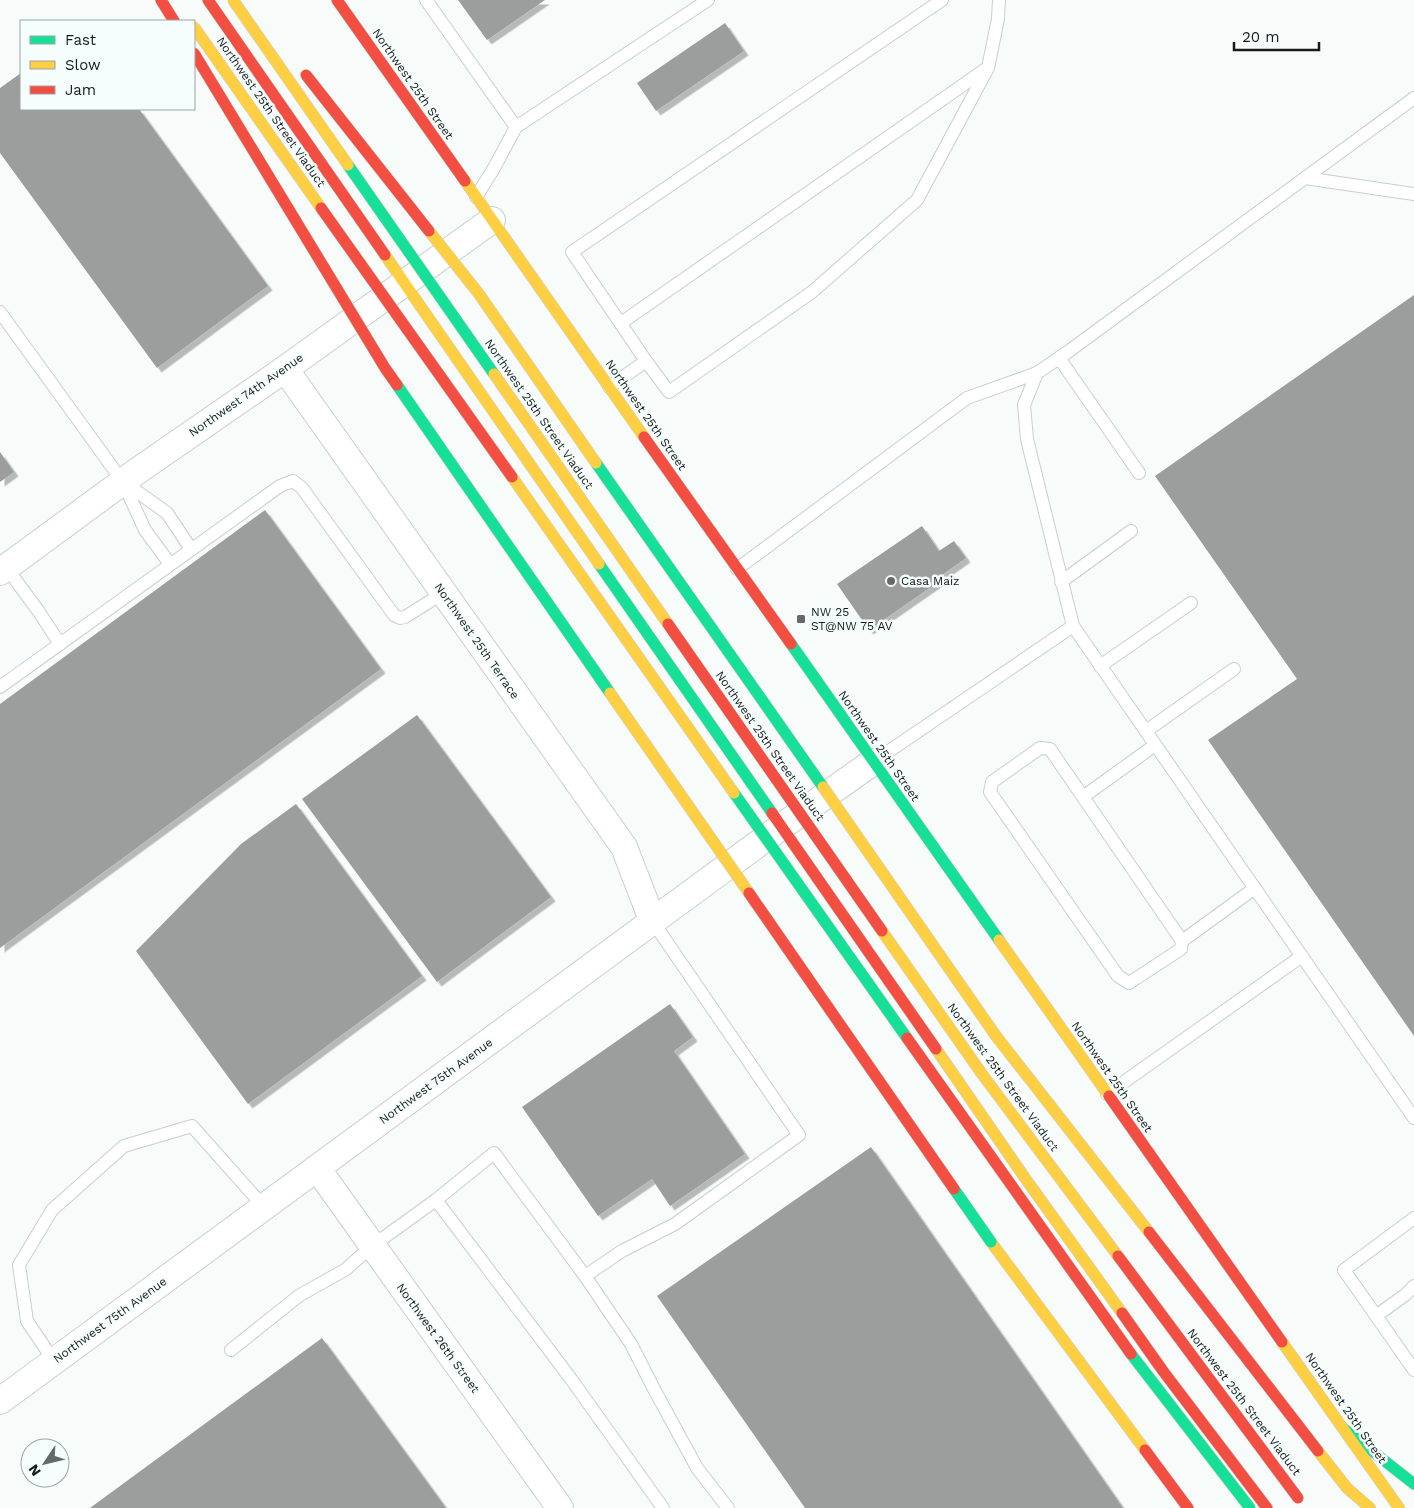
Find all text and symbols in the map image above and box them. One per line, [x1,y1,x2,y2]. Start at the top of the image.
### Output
legend [20,20,195,110]
scale bar [1234,20,1319,52]
street label: Northwest 25th Street [370,26,456,142]
text: 20 m [1242,28,1280,46]
text: Fast [65,31,97,49]
street label: Northwest 25th Street Viaduct [214,34,328,190]
text: Slow [65,56,101,74]
text: Jam [65,81,96,99]
street label: Northwest 25th Street Viaduct [482,336,596,492]
street label: Northwest 74th Avenue [186,350,306,440]
street label: Northwest 25th Street [603,357,689,473]
place label: Casa Maiz [901,574,960,588]
marker: Casa Maiz [885,575,897,587]
street label: Northwest 25th Terrace [432,580,522,702]
place label: NW 25 ST@NW 75 AV [811,605,893,633]
marker: NW 25 ST@NW 75 AV [795,613,807,625]
street label: Northwest 25th Street Viaduct [713,668,827,824]
street label: Northwest 25th Street [836,688,922,804]
street label: Northwest 25th Street Viaduct [944,1000,1062,1154]
street label: Northwest 25th Street [1069,1019,1155,1135]
street label: Northwest 75th Avenue [377,1035,495,1127]
street label: Northwest 75th Avenue [51,1274,169,1366]
street label: Northwest 26th Street [394,1280,482,1396]
street label: Northwest 25th Street Viaduct [1184,1326,1304,1478]
street label: Northwest 25th Street [1303,1350,1389,1466]
north arrow [20,1438,70,1488]
text: N [25,1462,44,1479]

